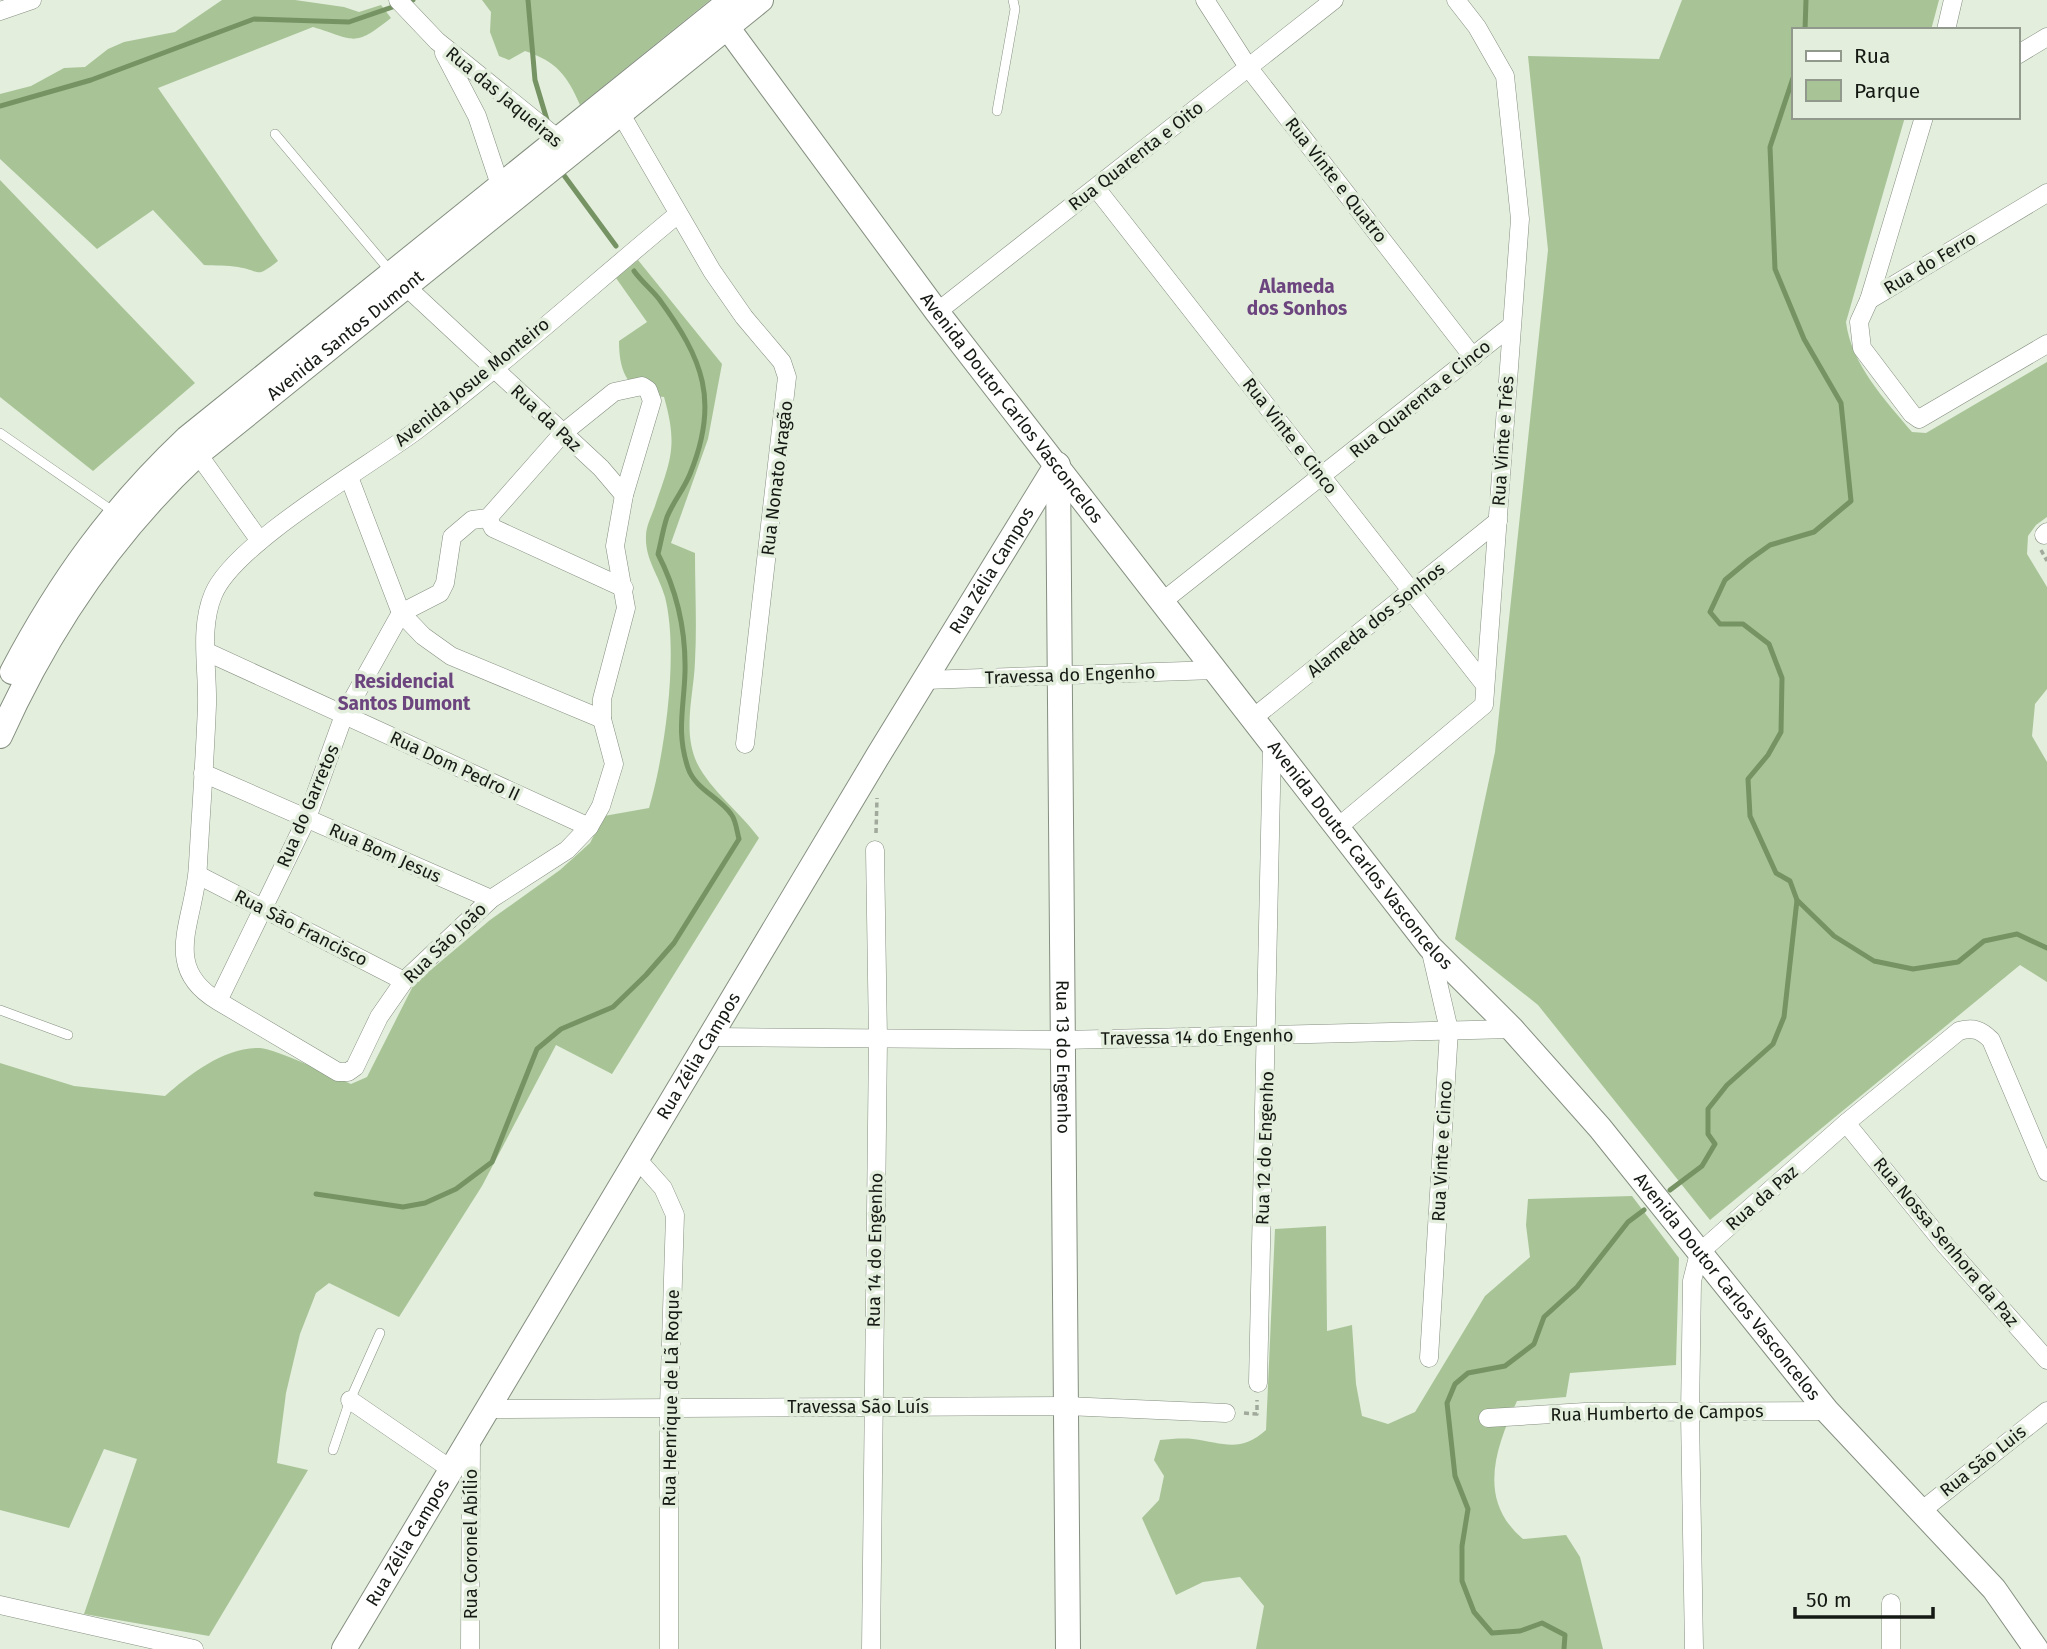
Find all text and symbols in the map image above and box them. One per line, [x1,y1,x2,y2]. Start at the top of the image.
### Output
legend [1792,28,2019,119]
street label: Rua das Jaqueiras [441,42,567,152]
text: Rua [1854,43,1890,69]
text: Parque [1854,78,1920,104]
street label: Rua Quarenta e Oito [1064,96,1208,216]
street label: Rua Vinte e Quatro [1280,113,1392,247]
street label: Rua do Ferro [1880,227,1980,299]
street label: Avenida Santos Dumont [262,265,428,405]
district label: Alameda dos Sonhos [1247,275,1347,320]
street label: Avenida Doutor Carlos Vasconcelos [916,288,1108,527]
street label: Avenida Josue Monteiro [390,313,554,451]
street label: Rua Quarenta e Cinco [1345,335,1495,463]
street label: Rua Vinte e Cinco [1238,374,1342,498]
street label: Rua Vinte e Três [1487,375,1519,507]
street label: Rua da Paz [506,380,586,456]
street label: Rua Nonato Aragão [757,399,797,557]
street label: Rua Zélia Campos [944,503,1039,638]
street label: Alameda dos Sonhos [1303,558,1449,682]
street label: Travessa do Engenho [984,661,1156,689]
district label: Residencial Santos Dumont [338,670,471,715]
street label: Rua Dom Pedro II [386,726,524,806]
street label: Avenida Doutor Carlos Vasconcelos [1263,736,1457,974]
street label: Rua do Garretos [272,741,344,871]
street label: Rua Bom Jesus [326,819,444,887]
street label: Rua São Francisco [231,885,371,971]
street label: Rua São João [399,898,491,988]
street label: Rua 13 do Engenho [1051,980,1075,1134]
street label: Rua Zélia Campos [652,988,745,1124]
street label: Travessa 14 do Engenho [1100,1024,1294,1050]
street label: Rua 12 do Engenho [1251,1071,1279,1225]
street label: Rua Vinte e Cinco [1427,1080,1457,1222]
street label: Rua Nossa Senhora da Paz [1869,1153,2023,1331]
street label: Rua da Paz [1721,1161,1803,1235]
street label: Avenida Doutor Carlos Vasconcelos [1629,1168,1825,1405]
street label: Rua 14 do Engenho [863,1173,887,1327]
street label: Rua Henrique de Lã Roque [658,1289,684,1507]
street label: Travessa São Luís [787,1396,929,1418]
street label: Rua Humberto de Campos [1550,1400,1764,1426]
street label: Rua São Luis [1935,1420,2031,1502]
street label: Rua Coronel Abílio [460,1469,482,1619]
street label: Rua Zélia Campos [361,1475,454,1610]
scale bar [1795,1576,1933,1620]
text: 50 m [1806,1587,1852,1613]

